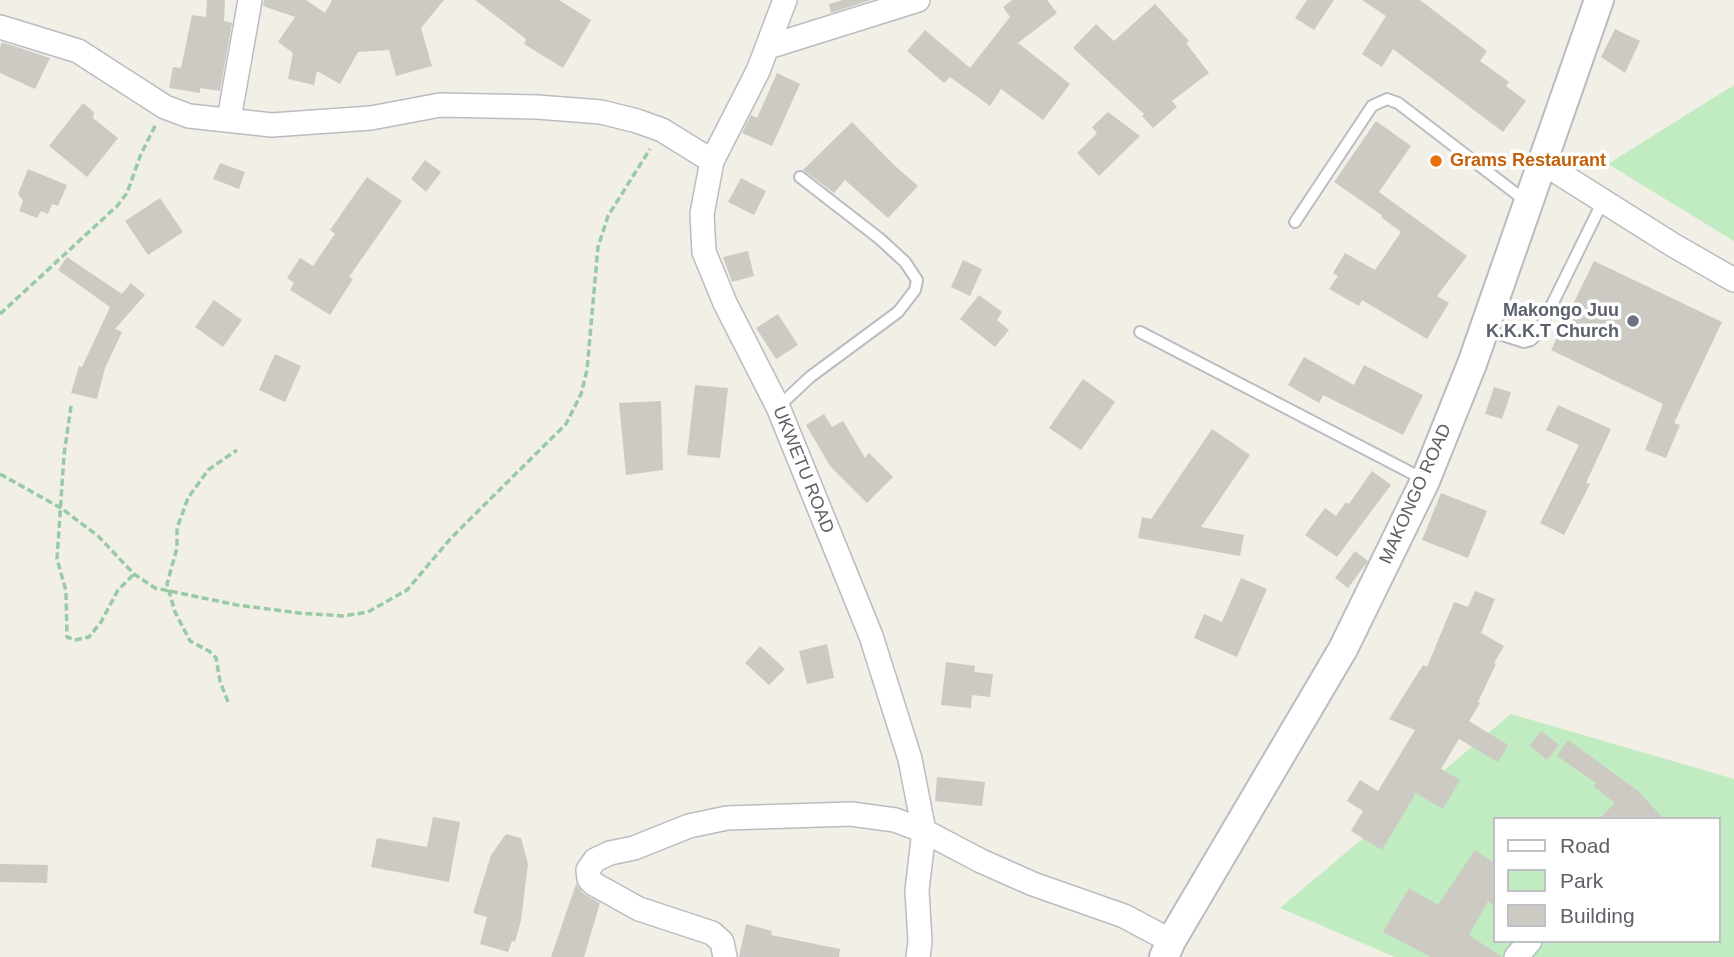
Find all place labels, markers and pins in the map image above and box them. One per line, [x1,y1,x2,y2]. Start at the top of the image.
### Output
place label: Grams Restaurant [1450,150,1606,172]
marker: Grams Restaurant [1428,153,1444,169]
place label: Makongo Juu K.K.K.T Church [1486,300,1619,342]
marker: Makongo Juu K.K.K.T Church [1625,313,1641,329]

